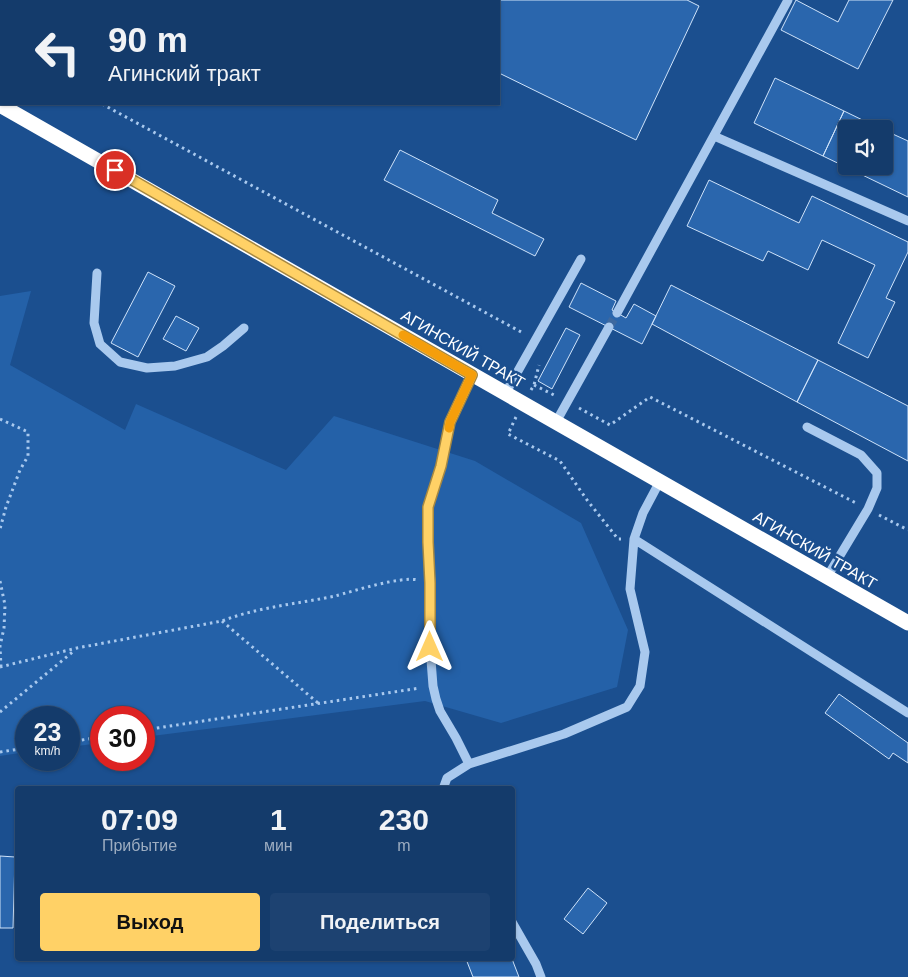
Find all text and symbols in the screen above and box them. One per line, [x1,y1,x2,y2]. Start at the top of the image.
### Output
icon: left [25,20,90,85]
text: 90 m [108,20,188,59]
text: Агинский тракт [108,61,261,86]
map controls [838,120,893,175]
button: sound [838,120,893,175]
pin [94,149,136,191]
icon: arrive [101,156,129,184]
street label: АГИНСКИЙ ТРАКТ [398,306,529,391]
street label: АГИНСКИЙ ТРАКТ [750,507,881,592]
position arrow [403,620,455,672]
speed limit sign: 30 [90,706,155,771]
text: 23 [34,718,61,746]
text: km/h [34,744,61,758]
text: 07:09 [101,803,178,836]
text: 1 [270,803,287,836]
text: 230 [379,803,429,836]
text: Прибытие [102,837,177,854]
text: мин [264,837,293,854]
text: m [397,837,410,854]
button: Выход [40,893,260,951]
button: Поделиться [270,893,490,951]

